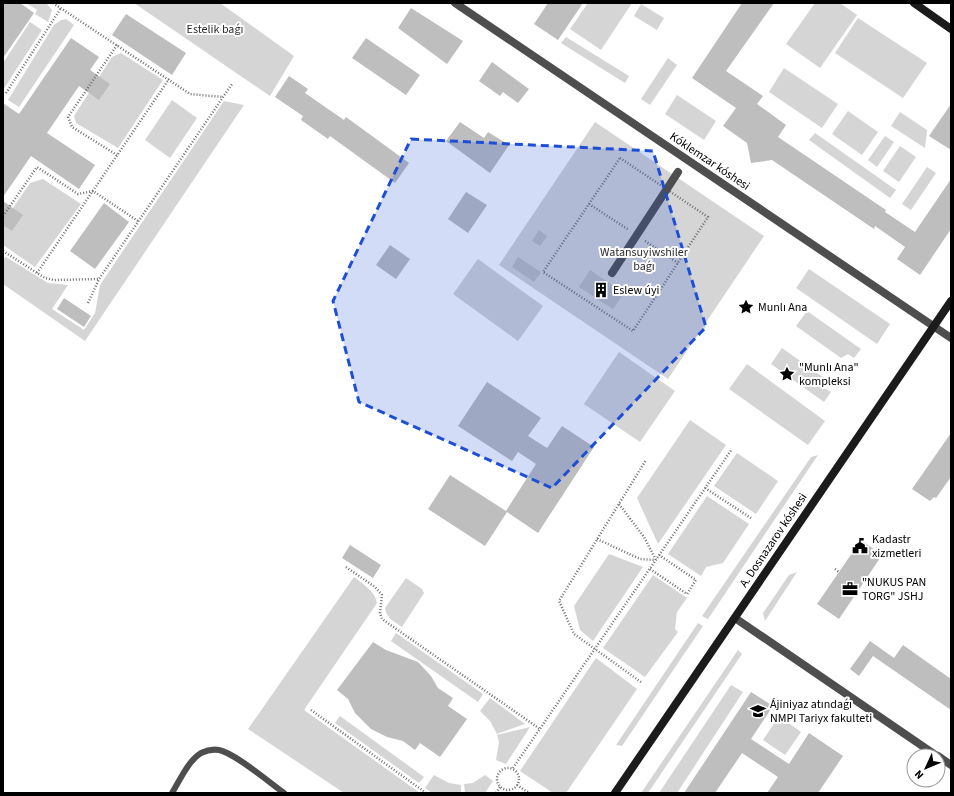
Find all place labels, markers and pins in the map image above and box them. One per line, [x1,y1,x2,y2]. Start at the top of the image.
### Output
building icon: Eslew úyi [592,281,610,299]
place label: Eslew úyi [613,282,660,299]
place icon: Munlı Ana [737,298,755,316]
place label: Munlı Ana [758,299,807,316]
place label: "Munlı Ana" kompleksi [799,359,859,390]
place icon: "Munlı Ana" kompleksi [778,365,796,383]
place label: Kadastr xizmetleri [872,531,921,562]
public building icon: Kadastr xizmetleri [851,537,869,555]
place label: "NUKUS PAN TORG" JSHJ [862,574,926,605]
office icon: "NUKUS PAN TORG" JSHJ [841,580,859,598]
place label: Ájiniyaz atındaǵı NMPI Tariyx fakulteti [770,696,872,727]
school or university icon: Ájiniyaz atındaǵı NMPI Tariyx fakulteti [749,702,767,720]

